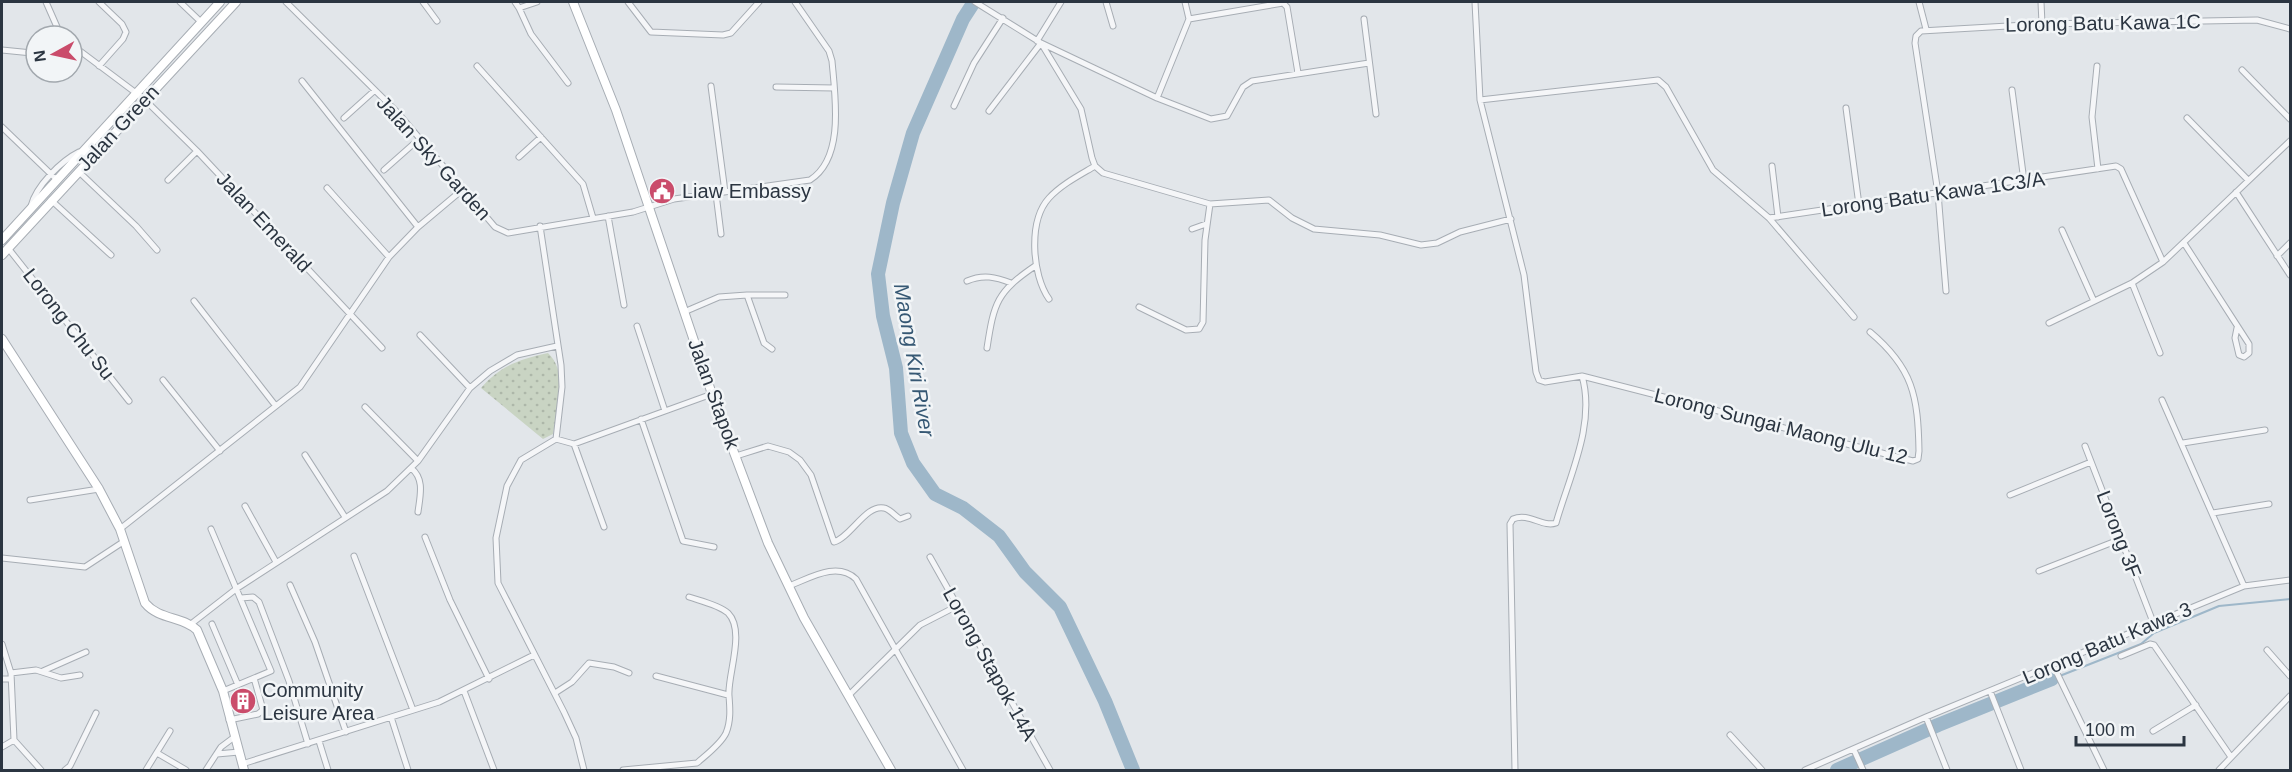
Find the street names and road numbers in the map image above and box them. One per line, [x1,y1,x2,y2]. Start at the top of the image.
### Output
street label: Lorong Batu Kawa 1C [2005,10,2201,36]
street label: Jalan Green [73,81,163,175]
street label: Jalan Sky Garden [373,92,495,224]
street label: Lorong Batu Kawa 1C3/A [1820,167,2047,221]
street label: Jalan Emerald [212,168,316,276]
street label: Lorong Chu Su [19,264,119,384]
street label: Jalan Stapok [684,336,744,453]
street label: Lorong Sungai Maong Ulu 12 [1652,384,1910,468]
street label: Lorong 3F [2092,487,2146,581]
street label: Lorong Stapok 14A [939,584,1041,745]
street label: Lorong Batu Kawa 3 [2019,597,2195,689]

